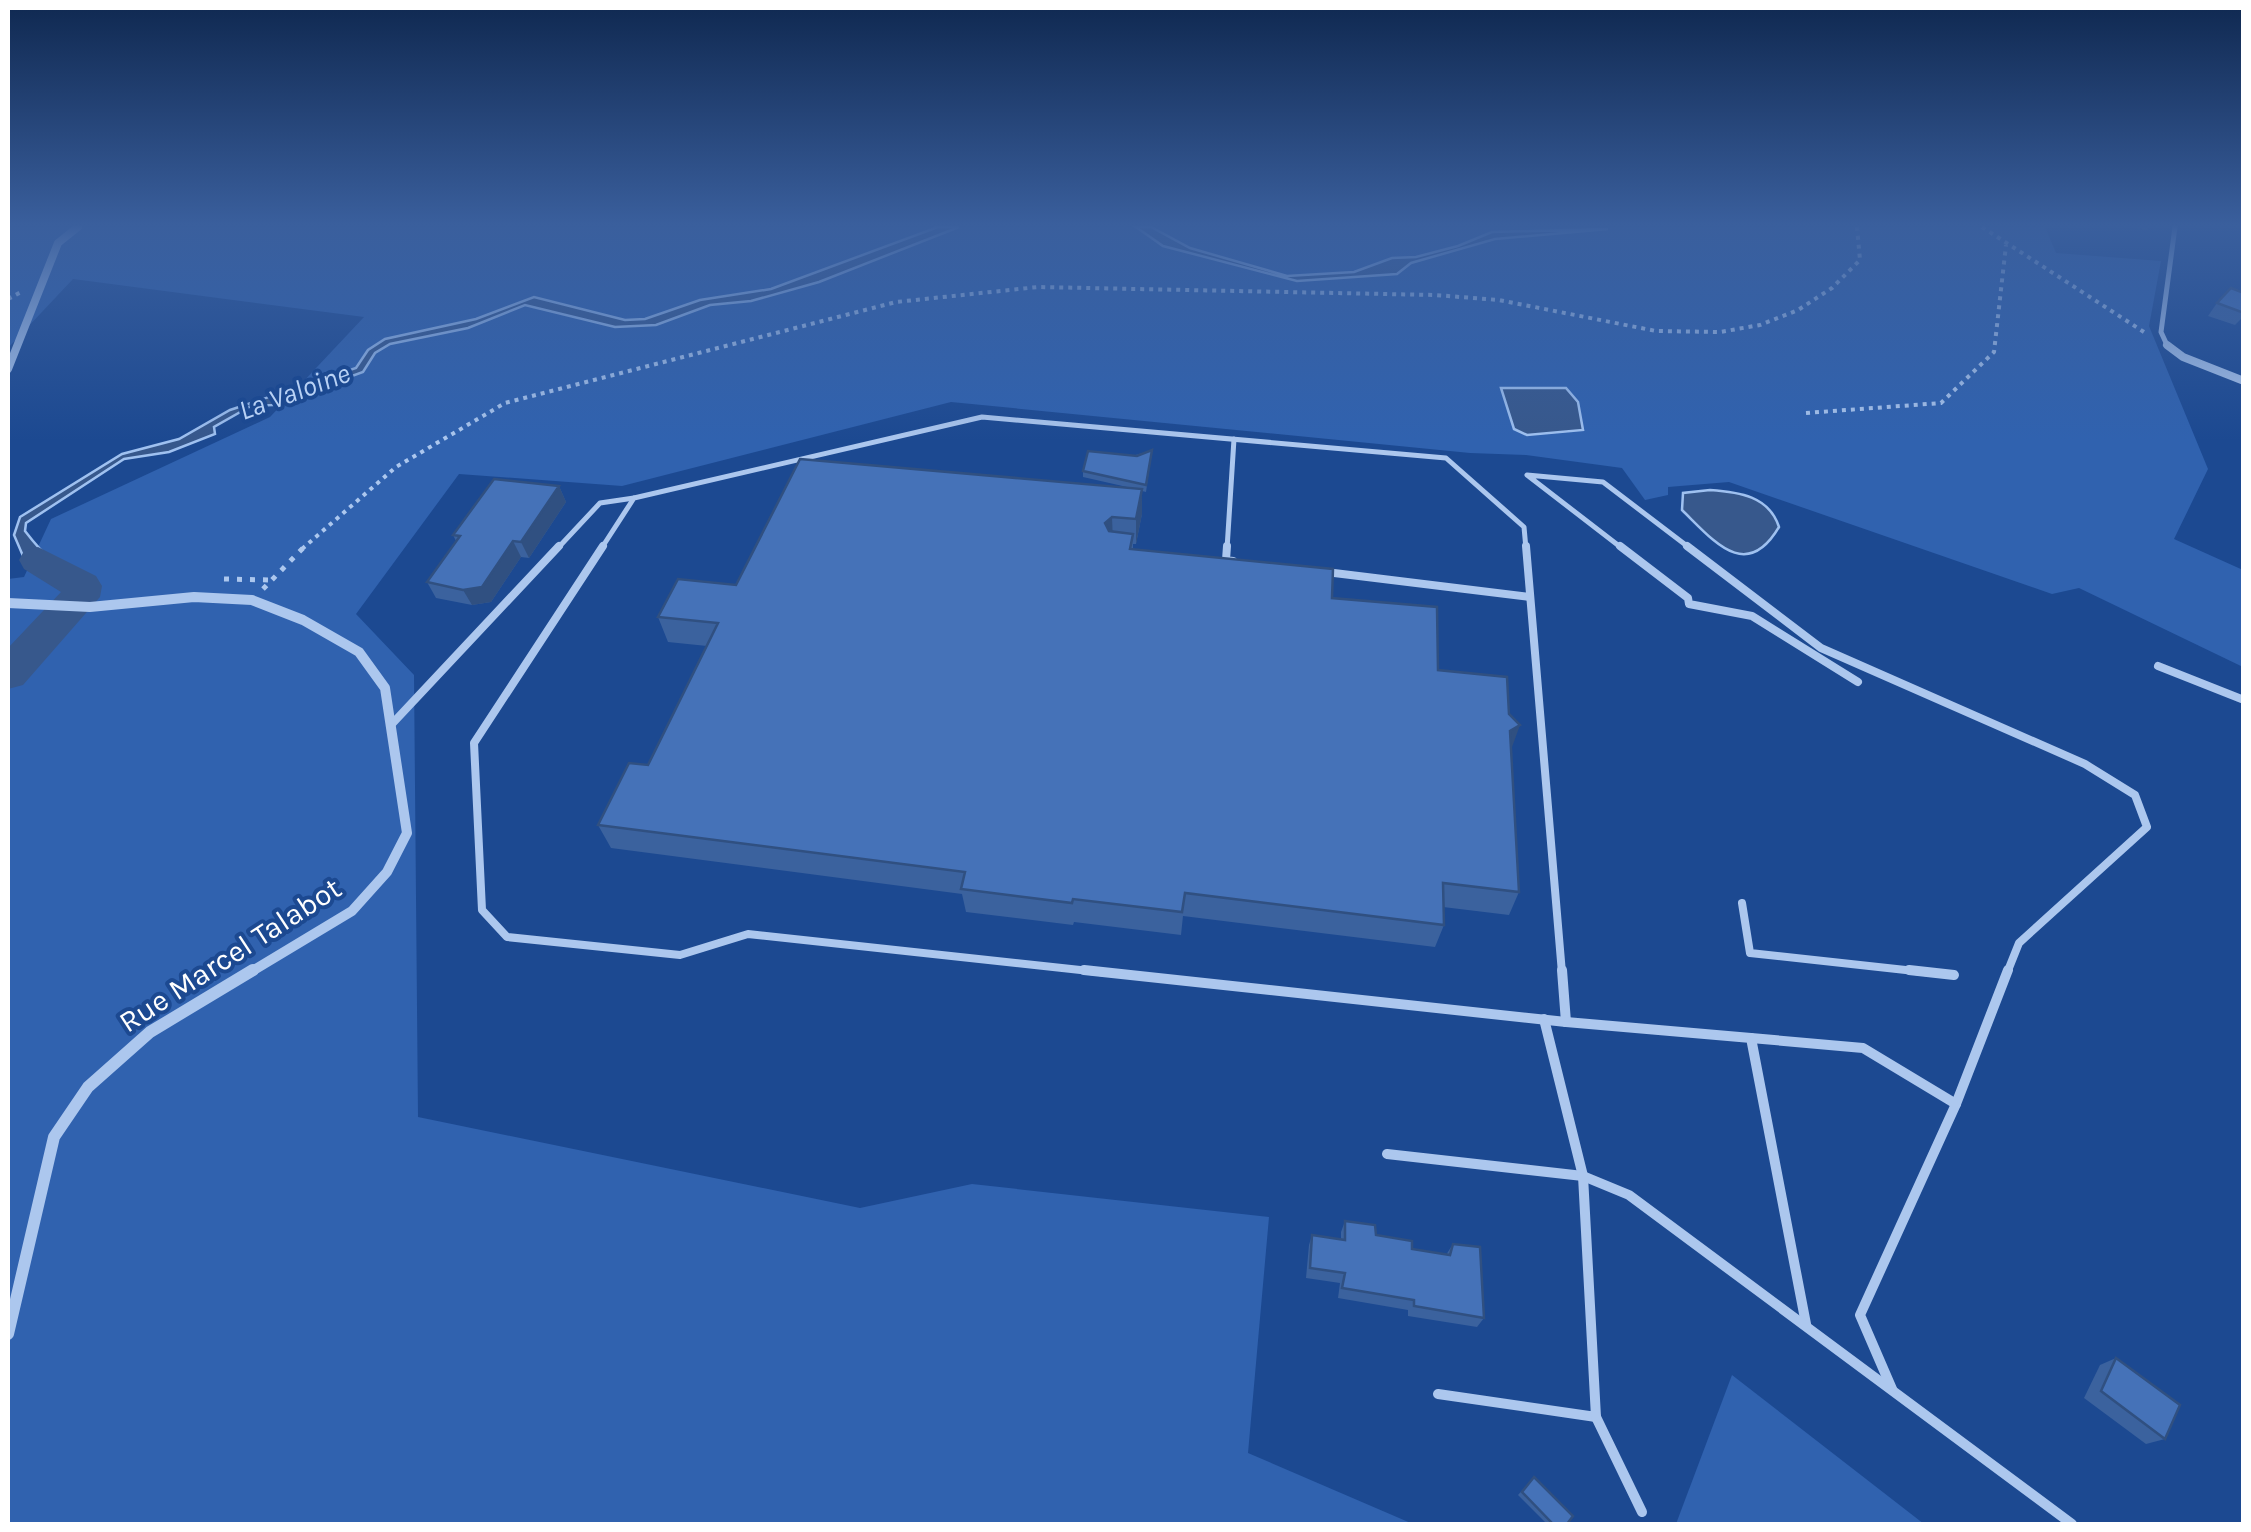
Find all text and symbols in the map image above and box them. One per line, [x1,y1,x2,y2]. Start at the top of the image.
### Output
water label: La Valoine [234,356,354,427]
street label: Rue Marcel Talabot [112,870,348,1040]

